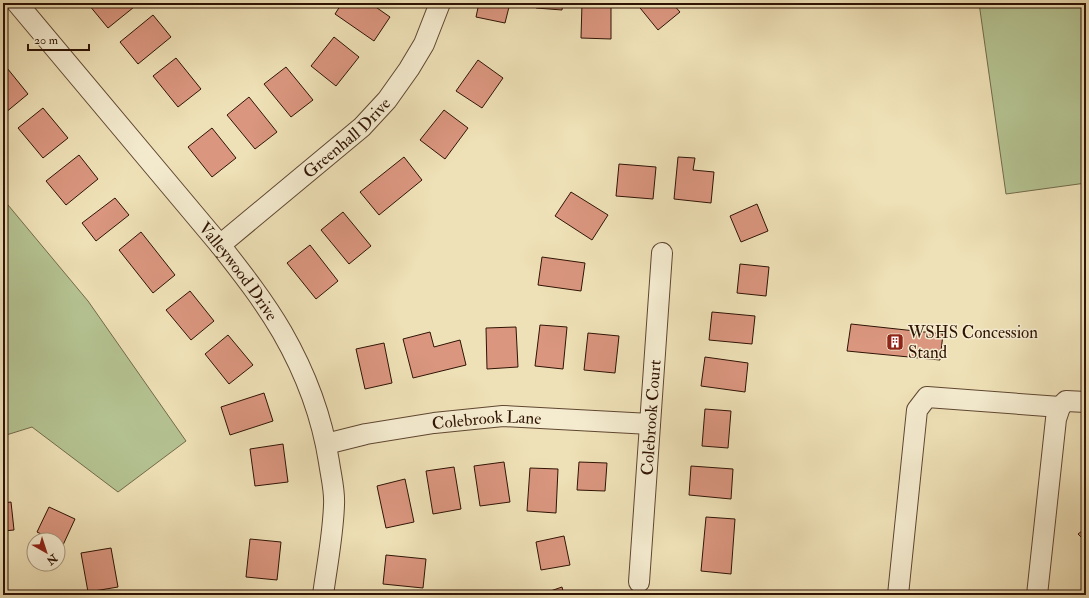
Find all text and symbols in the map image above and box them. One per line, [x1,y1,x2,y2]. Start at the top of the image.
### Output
scale bar [28,26,89,52]
text: 20 m [34,33,59,48]
street label: Greenhall Drive [298,93,395,182]
street label: Valleywood Drive [195,217,283,324]
place label: WSHS Concession Stand [907,322,1038,363]
building icon: WSHS Concession Stand [885,332,905,352]
street label: Colebrook Court [636,358,665,476]
street label: Colebrook Lane [431,405,542,434]
north arrow [26,532,66,572]
text: N [43,551,61,568]

